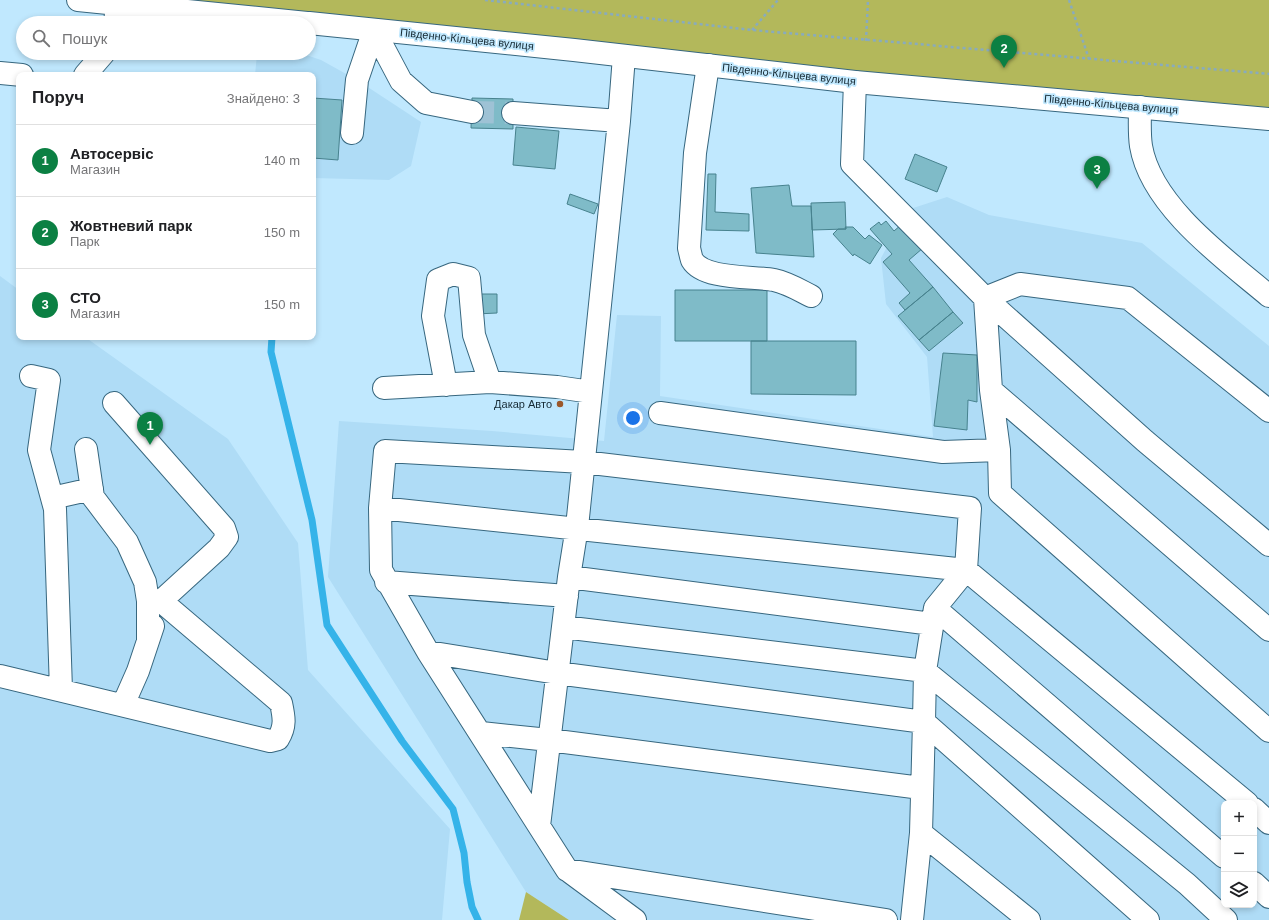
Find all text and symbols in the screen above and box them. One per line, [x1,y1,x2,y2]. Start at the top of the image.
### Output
search box [16,16,316,60]
street label: Південно-Кільцева вулиця [400,26,535,52]
icon: search [30,27,52,49]
text: Пошук [62,30,107,47]
pin: 2 [991,35,1017,68]
street label: Південно-Кільцева вулиця [722,61,857,87]
text: Поруч [32,88,84,107]
text: Знайдено: 3 [227,91,300,106]
street label: Південно-Кільцева вулиця [1044,92,1179,116]
text: Автосервіс [70,145,154,162]
text: 1 [41,153,49,168]
text: 140 m [264,153,300,168]
pin: 3 [1084,156,1110,189]
text: Магазин [70,162,120,177]
text: Жовтневий парк [70,217,192,234]
text: 2 [41,225,49,240]
text: 150 m [264,225,300,240]
text: Парк [70,234,100,249]
text: СТО [70,289,101,306]
text: 3 [41,297,49,312]
text: 150 m [264,297,300,312]
text: Магазин [70,306,120,321]
place label: Дакар Авто [494,398,552,410]
marker: Дакар Авто [555,399,565,409]
your location [623,408,643,428]
pin: 1 [137,412,163,445]
map controls [1221,800,1257,908]
button: + [1221,800,1257,836]
button: − [1221,836,1257,872]
button: layers [1221,872,1257,908]

